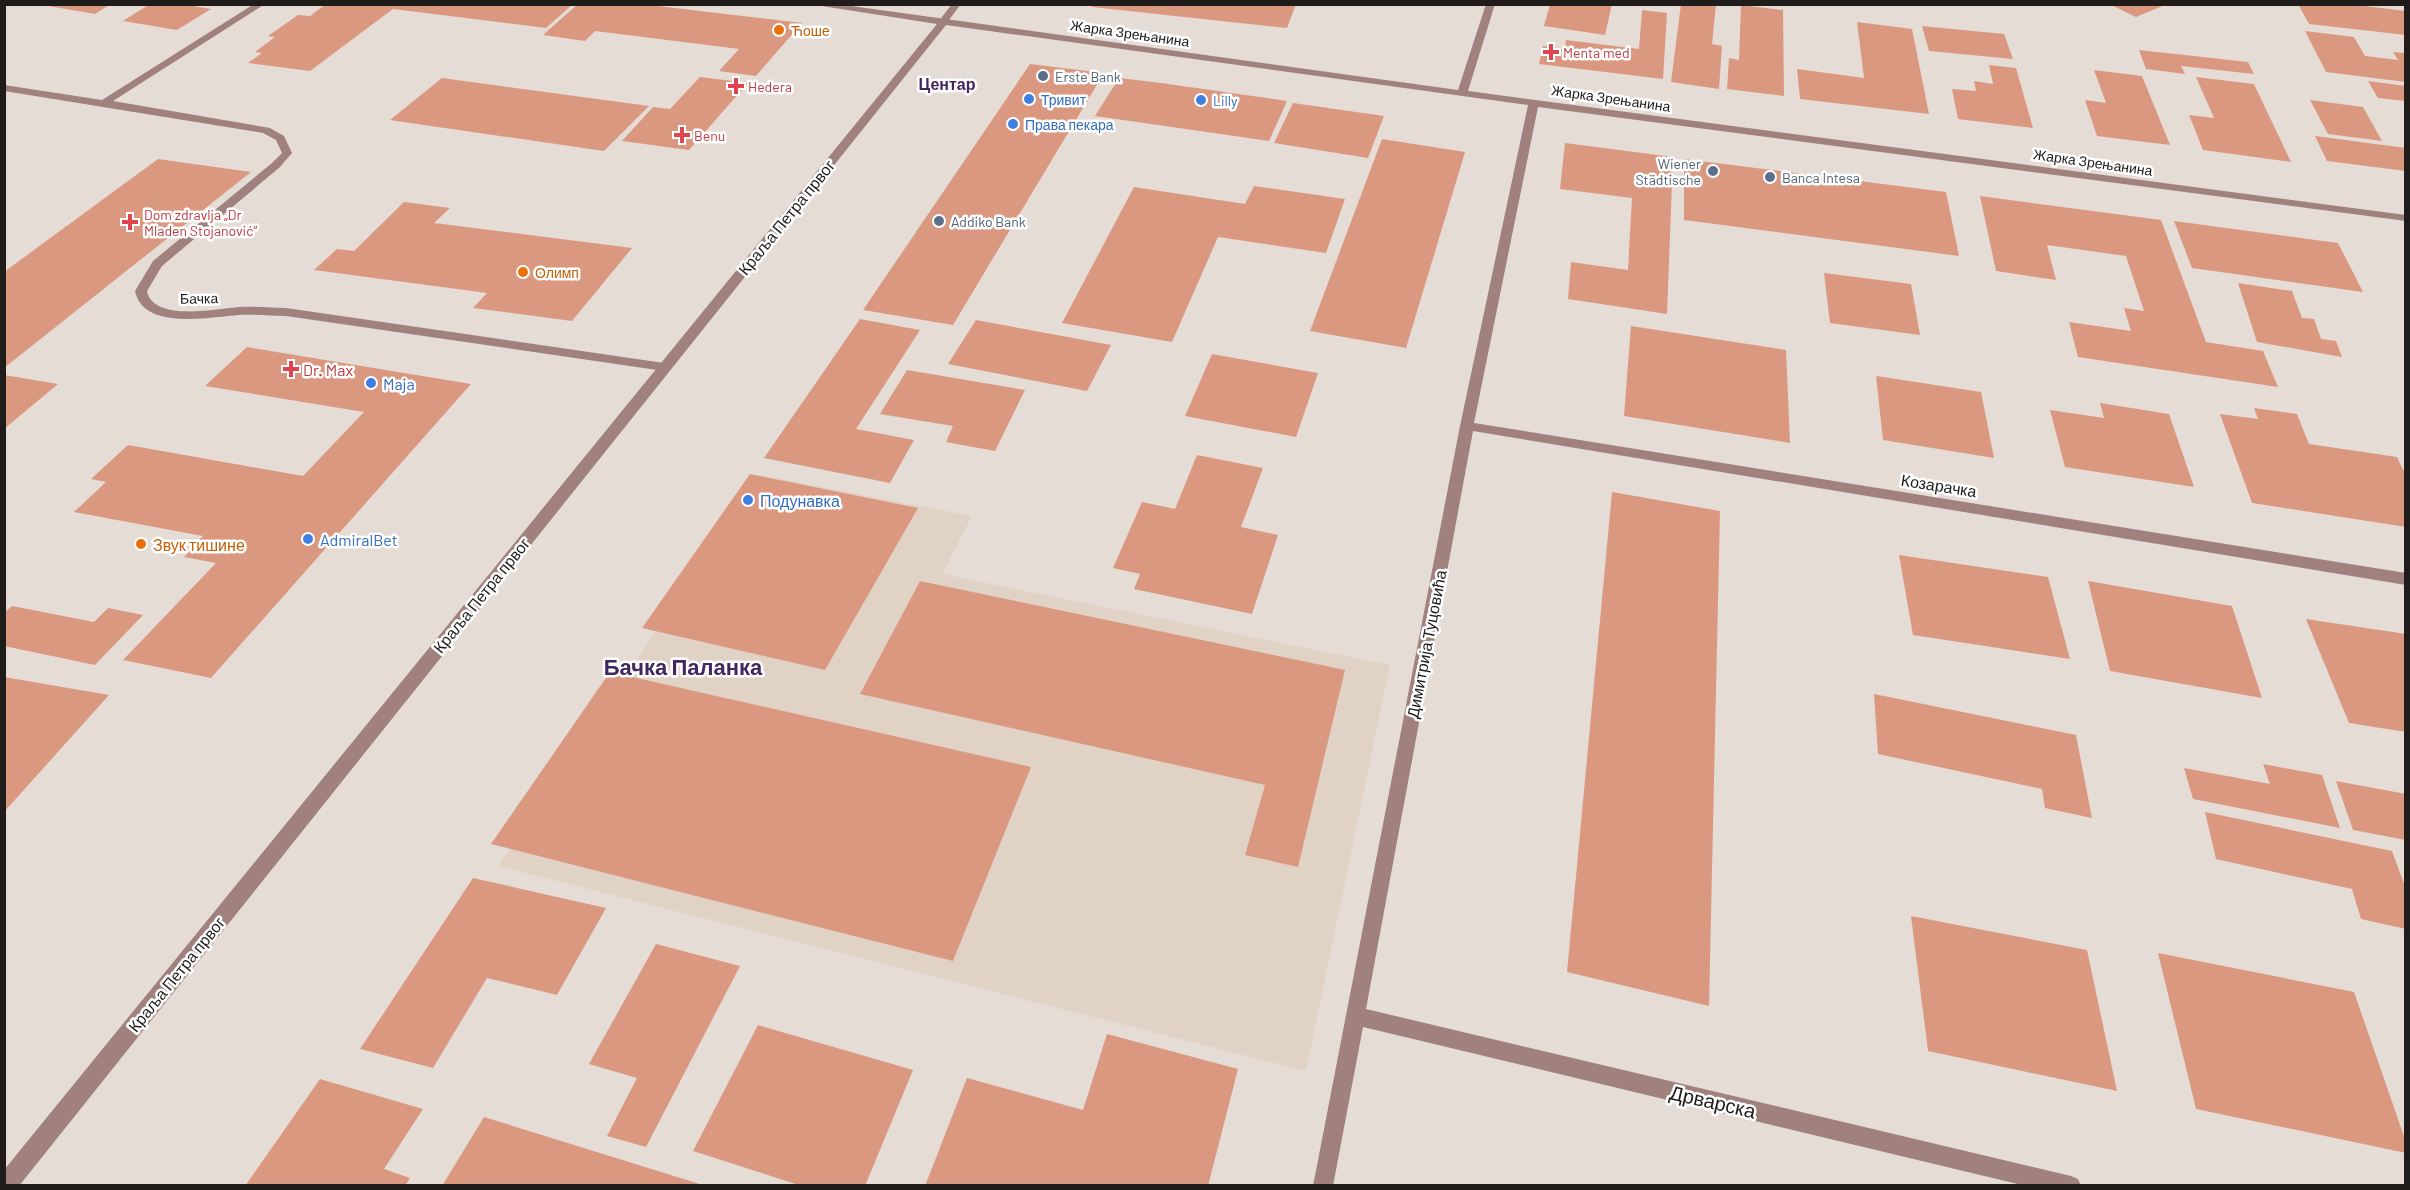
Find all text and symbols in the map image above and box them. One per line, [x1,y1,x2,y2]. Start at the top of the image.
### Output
street label: Жарка Зрењанина [1069,16,1191,50]
place label: Ћоше [791,22,830,39]
marker: Ћоше [772,23,786,37]
place label: Menta med [1563,44,1630,61]
marker: Menta med [1544,45,1558,59]
place label: Erste Bank [1055,68,1121,85]
marker: Erste Bank [1036,69,1050,83]
district label: Центар [919,74,976,93]
place label: Hedera [748,78,792,95]
marker: Hedera [729,79,743,93]
street label: Жарка Зрењанина [1550,81,1672,115]
place label: Тривит [1041,91,1087,108]
marker: Тривит [1022,92,1036,106]
place label: Lilly [1213,92,1238,109]
marker: Lilly [1194,93,1208,107]
place label: Права пекара [1025,116,1114,133]
marker: Права пекара [1006,117,1020,131]
place label: Benu [694,127,725,144]
marker: Benu [675,128,689,142]
street label: Жарка Зрењанина [2032,145,2154,179]
place label: Wiener Städtische [1635,155,1701,188]
street label: Краља Петра првог [734,156,838,278]
marker: Wiener Städtische [1706,164,1720,178]
place label: Banca Intesa [1782,169,1860,186]
marker: Banca Intesa [1763,170,1777,184]
place label: Dom zdravlja „Dr Mladen Stojanović” [144,206,257,239]
marker: Dom zdravlja „Dr Mladen Stojanović” [121,213,139,231]
place label: Addiko Bank [951,213,1026,230]
marker: Addiko Bank [932,214,946,228]
place label: Олимп [535,264,579,281]
marker: Олимп [516,265,530,279]
street label: Бачка [180,289,218,307]
place label: Dr. Max [303,360,353,379]
marker: Dr. Max [284,362,298,376]
place label: Maja [383,374,415,393]
marker: Maja [364,376,378,390]
street label: Козарачка [1900,470,1978,500]
place label: Подунавка [760,491,840,510]
marker: Подунавка [741,493,755,507]
place label: AdmiralBet [320,530,397,549]
marker: AdmiralBet [301,532,315,546]
street label: Краља Петра првог [429,534,533,656]
place label: Звук тишине [153,535,245,554]
marker: Звук тишине [134,537,148,551]
street label: Димитрија Туцовића [1402,568,1450,720]
district label: Бачка Паланка [604,653,763,679]
street label: Краља Петра првог [124,913,228,1035]
street label: Дрварска [1668,1079,1759,1123]

